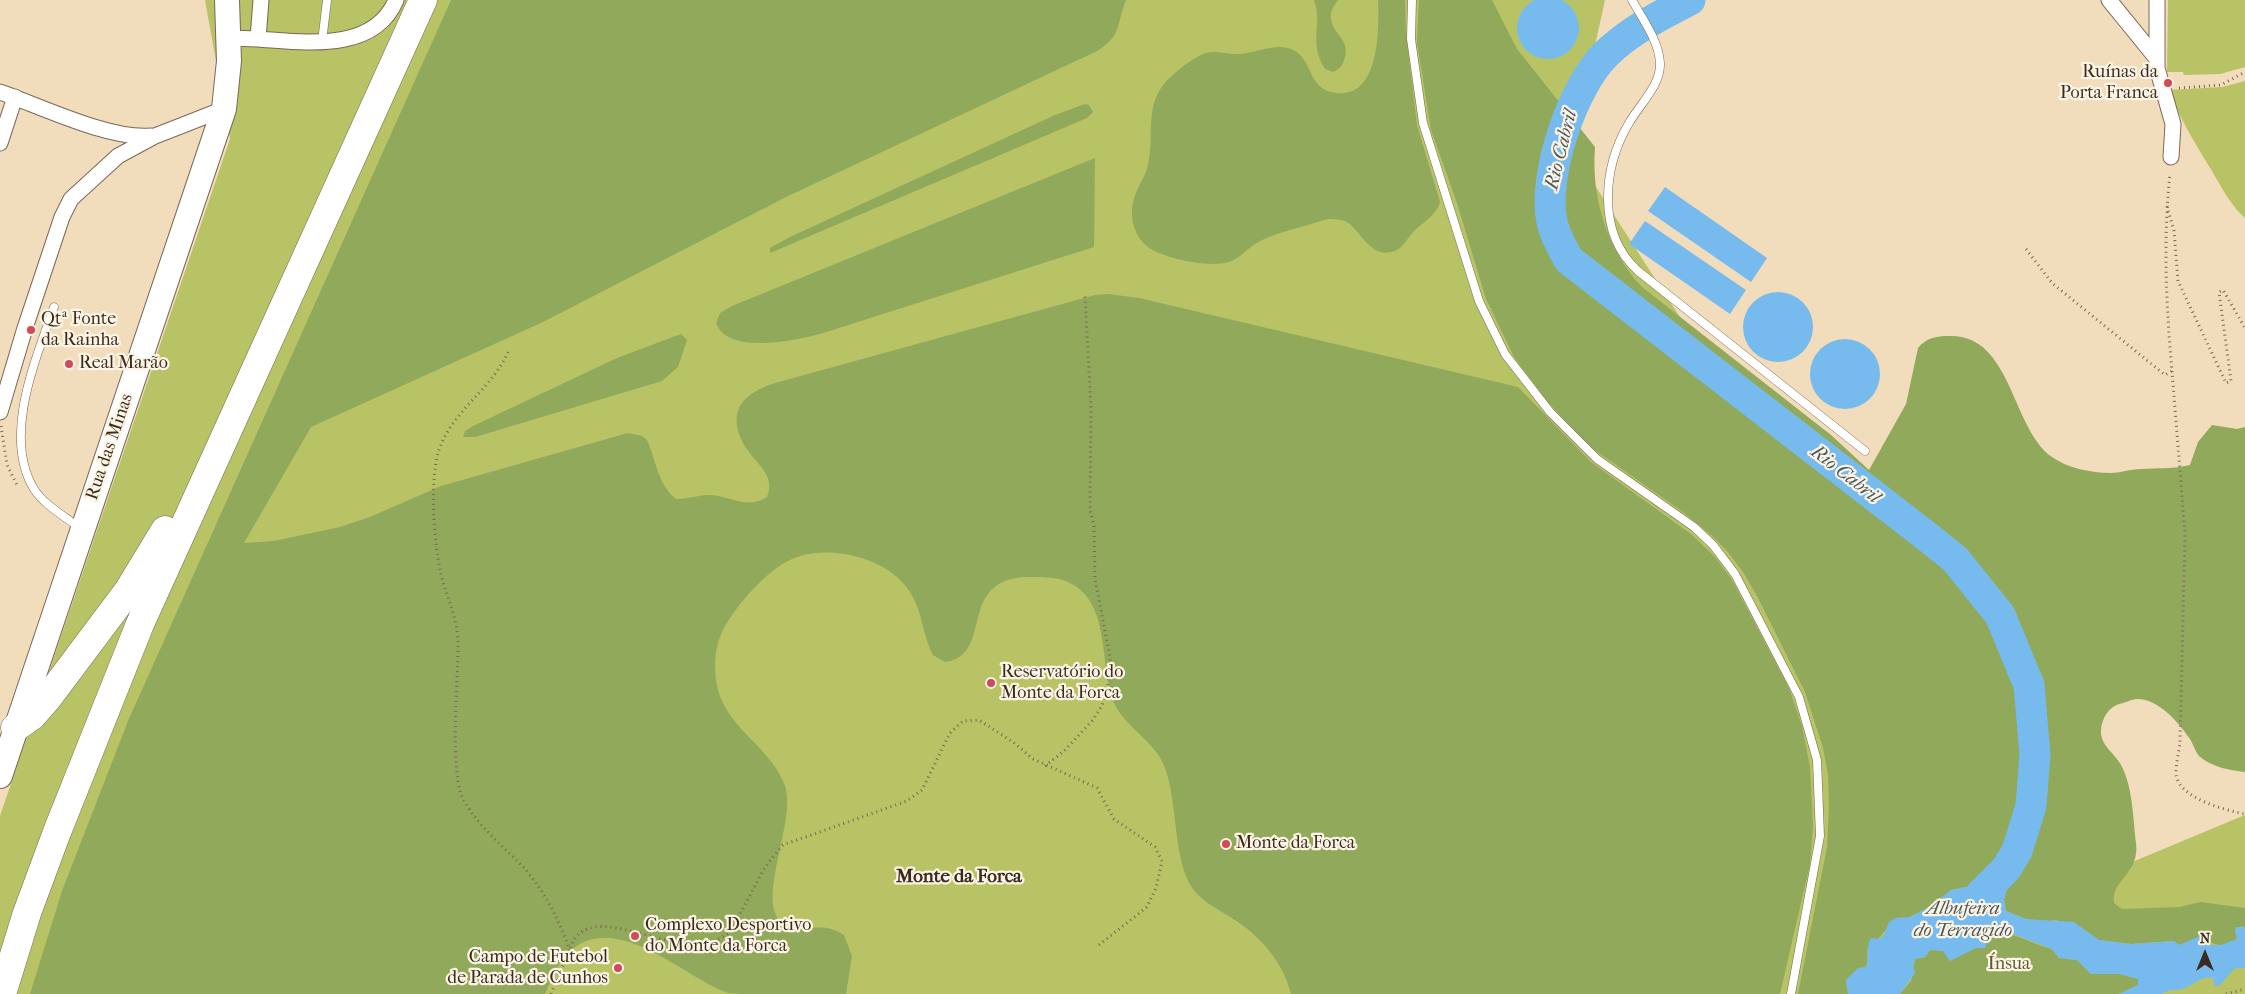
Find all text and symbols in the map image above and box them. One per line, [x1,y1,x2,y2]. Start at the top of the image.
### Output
place label: Ruínas da Porta Franca [2060,62,2158,104]
marker: Ruínas da Porta Franca [2162,77,2174,89]
water label: Rio Cabril [1541,108,1583,192]
place label: Qtª Fonte da Rainha [41,309,119,352]
marker: Qtª Fonte da Rainha [25,324,37,336]
place label: Real Marão [79,353,168,375]
marker: Real Marão [63,358,75,370]
street label: Rua das Minas [82,391,138,503]
water label: Rio Cabril [1806,441,1884,509]
place label: Reservatório do Monte da Forca [1001,662,1123,704]
marker: Reservatório do Monte da Forca [985,677,997,689]
place label: Monte da Forca [1236,833,1355,855]
marker: Monte da Forca [1220,838,1232,850]
district label: Monte da Forca [896,866,1022,888]
water label: Albufeira do Terragido [1914,898,2012,942]
place label: Complexo Desportivo do Monte da Forca [645,915,811,958]
north arrow [2180,929,2230,979]
marker: Complexo Desportivo do Monte da Forca [629,930,641,942]
text: N [2200,930,2210,947]
place label: Campo de Futebol de Parada de Cunhos [447,947,608,990]
park label: Ínsua [1988,954,2030,976]
marker: Campo de Futebol de Parada de Cunhos [612,962,624,974]

